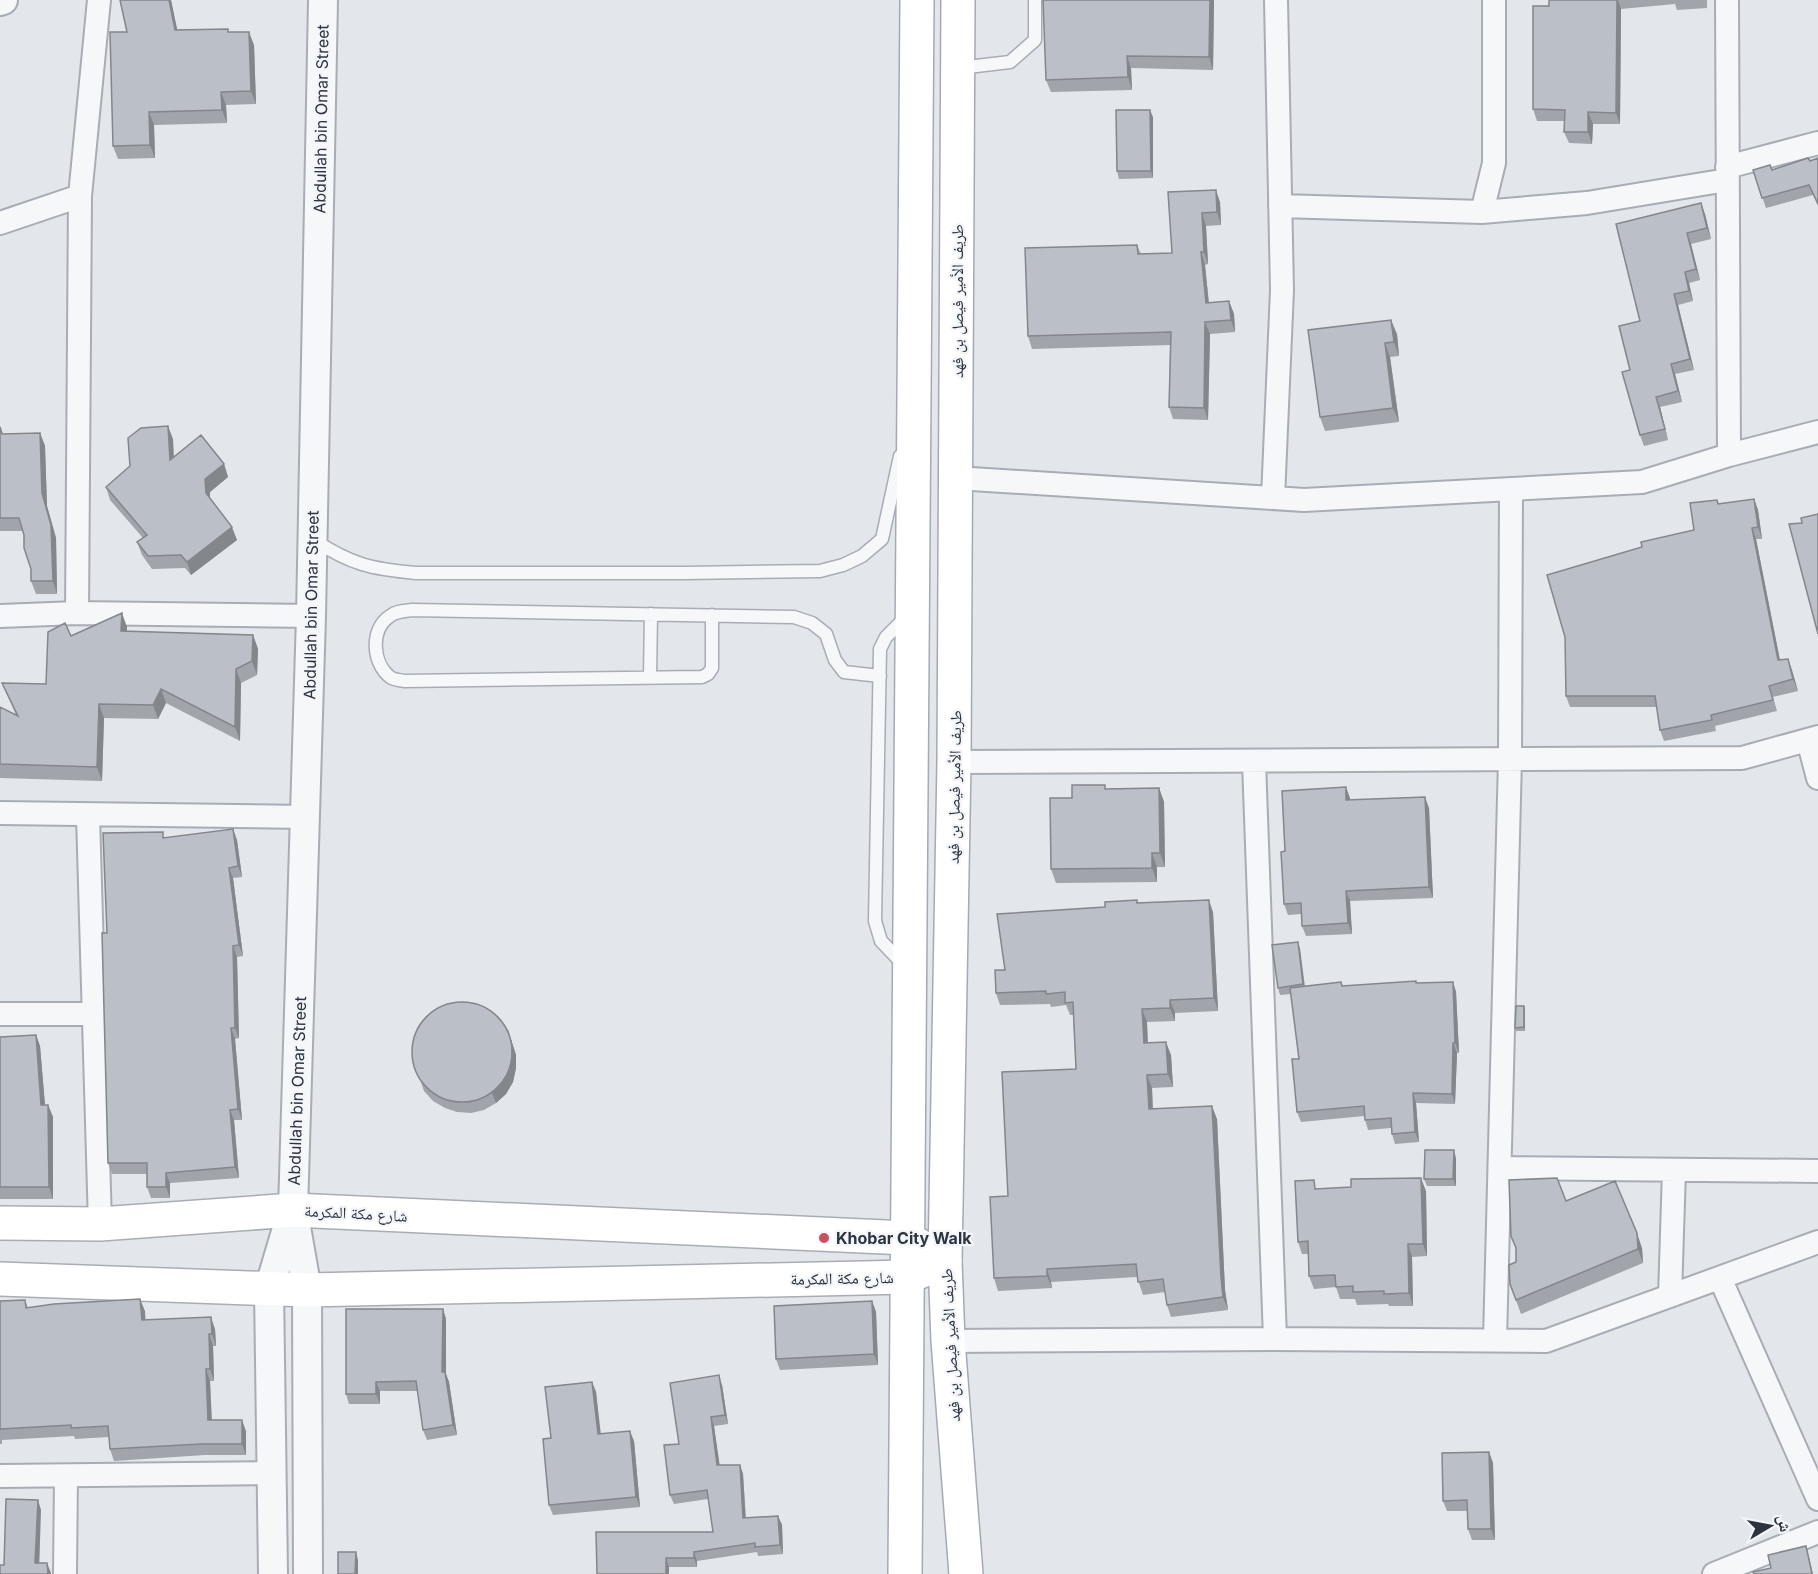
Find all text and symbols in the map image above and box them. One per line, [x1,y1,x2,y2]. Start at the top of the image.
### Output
street label: Abdullah bin Omar Street [309,24,333,214]
street label: طريف الأمير فيصل بن فهد [947,224,968,378]
street label: Abdullah bin Omar Street [299,510,323,700]
street label: طريف الأمير فيصل بن فهد [943,710,966,864]
street label: Abdullah bin Omar Street [284,996,310,1186]
street label: شارع مكة المكرمة [304,1200,408,1227]
place label: Khobar City Walk [836,1228,972,1248]
marker: Khobar City Walk [817,1231,831,1245]
street label: شارع مكة المكرمة [790,1267,894,1290]
street label: طريف الأمير فيصل بن فهد [936,1268,965,1422]
north arrow [1740,1496,1800,1556]
text: ش [1773,1513,1796,1534]

